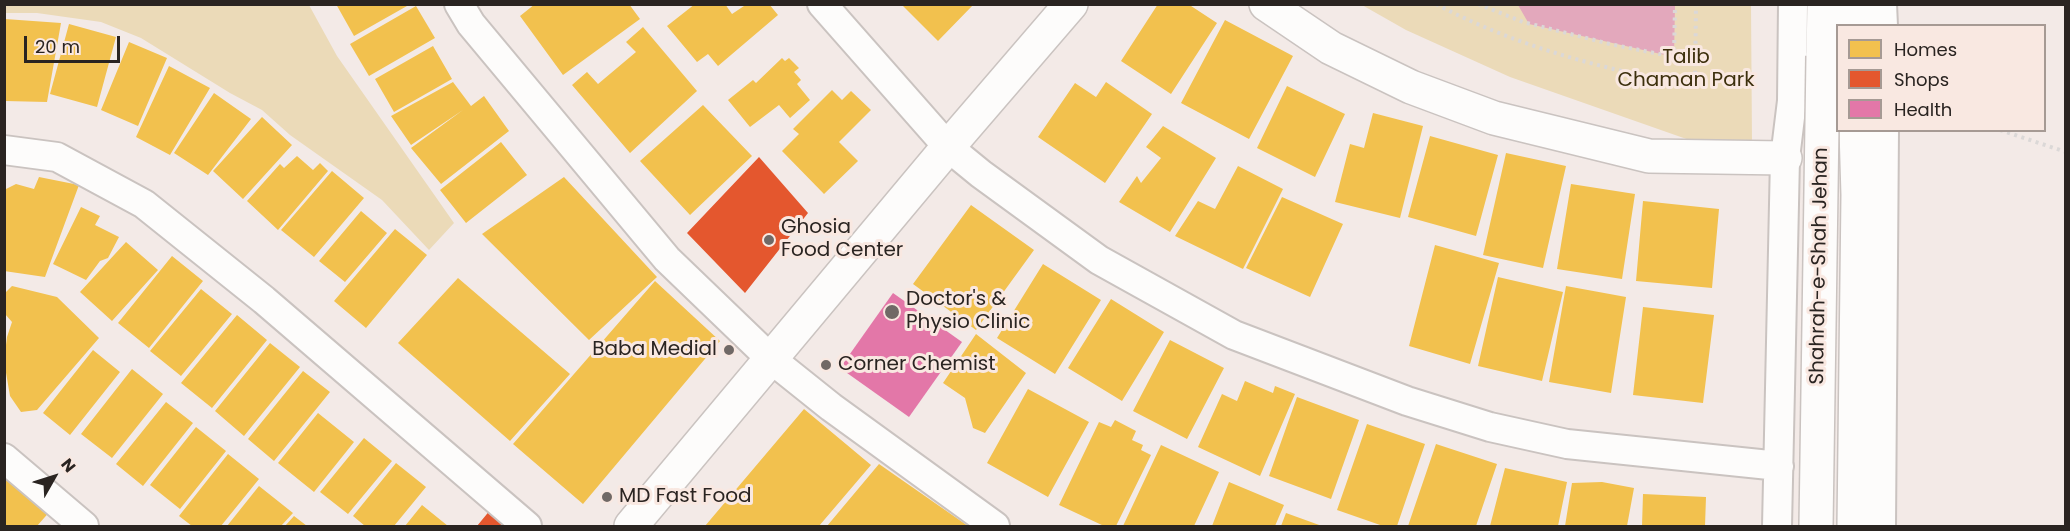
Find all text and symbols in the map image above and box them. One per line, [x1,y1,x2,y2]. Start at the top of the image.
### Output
scale bar [27,24,123,62]
legend [1836,24,2046,132]
text: 20 m [35,34,80,59]
text: Homes [1894,37,1957,62]
park label: Talib Chaman Park [1618,46,1754,93]
text: Shops [1894,67,1949,92]
text: Health [1894,97,1952,122]
street label: Shahrah-e-Shah Jehan [1806,147,1834,385]
place label: Ghosia Food Center [781,216,903,263]
marker: Ghosia Food Center [762,233,776,247]
place label: Doctor's & Physio Clinic [906,288,1030,335]
marker: Doctor's & Physio Clinic [883,303,901,321]
place label: Baba Medial [592,338,717,362]
marker: Baba Medial [722,343,736,357]
place label: Corner Chemist [838,353,996,377]
marker: Corner Chemist [819,358,833,372]
north arrow [24,447,84,507]
text: N [56,453,81,477]
place label: MD Fast Food [619,485,752,509]
marker: MD Fast Food [600,490,614,504]

